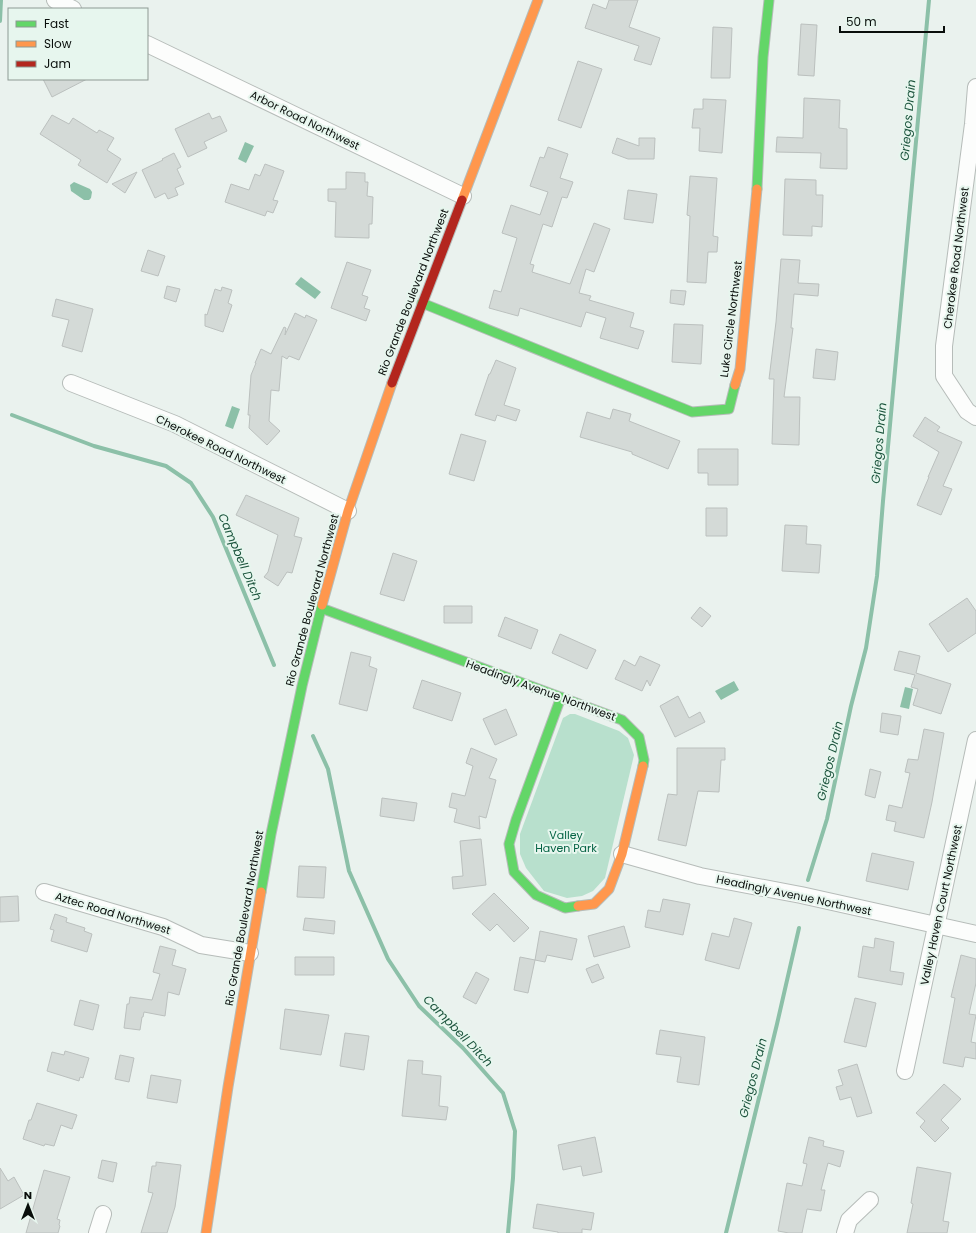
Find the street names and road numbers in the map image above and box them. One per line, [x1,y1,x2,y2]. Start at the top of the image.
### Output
street label: Arbor Road Northwest [248,86,362,154]
street label: Cherokee Road Northwest [939,186,973,330]
street label: Rio Grande Boulevard Northwest [374,206,452,378]
street label: Luke Circle Northwest [716,260,746,378]
street label: Cherokee Road Northwest [153,411,289,487]
street label: Rio Grande Boulevard Northwest [281,512,343,688]
street label: Headingly Avenue Northwest [464,655,618,725]
street label: Valley Haven Court Northwest [916,823,966,987]
street label: Rio Grande Boulevard Northwest [221,829,267,1007]
street label: Headingly Avenue Northwest [715,871,873,919]
street label: Aztec Road Northwest [53,888,173,938]

